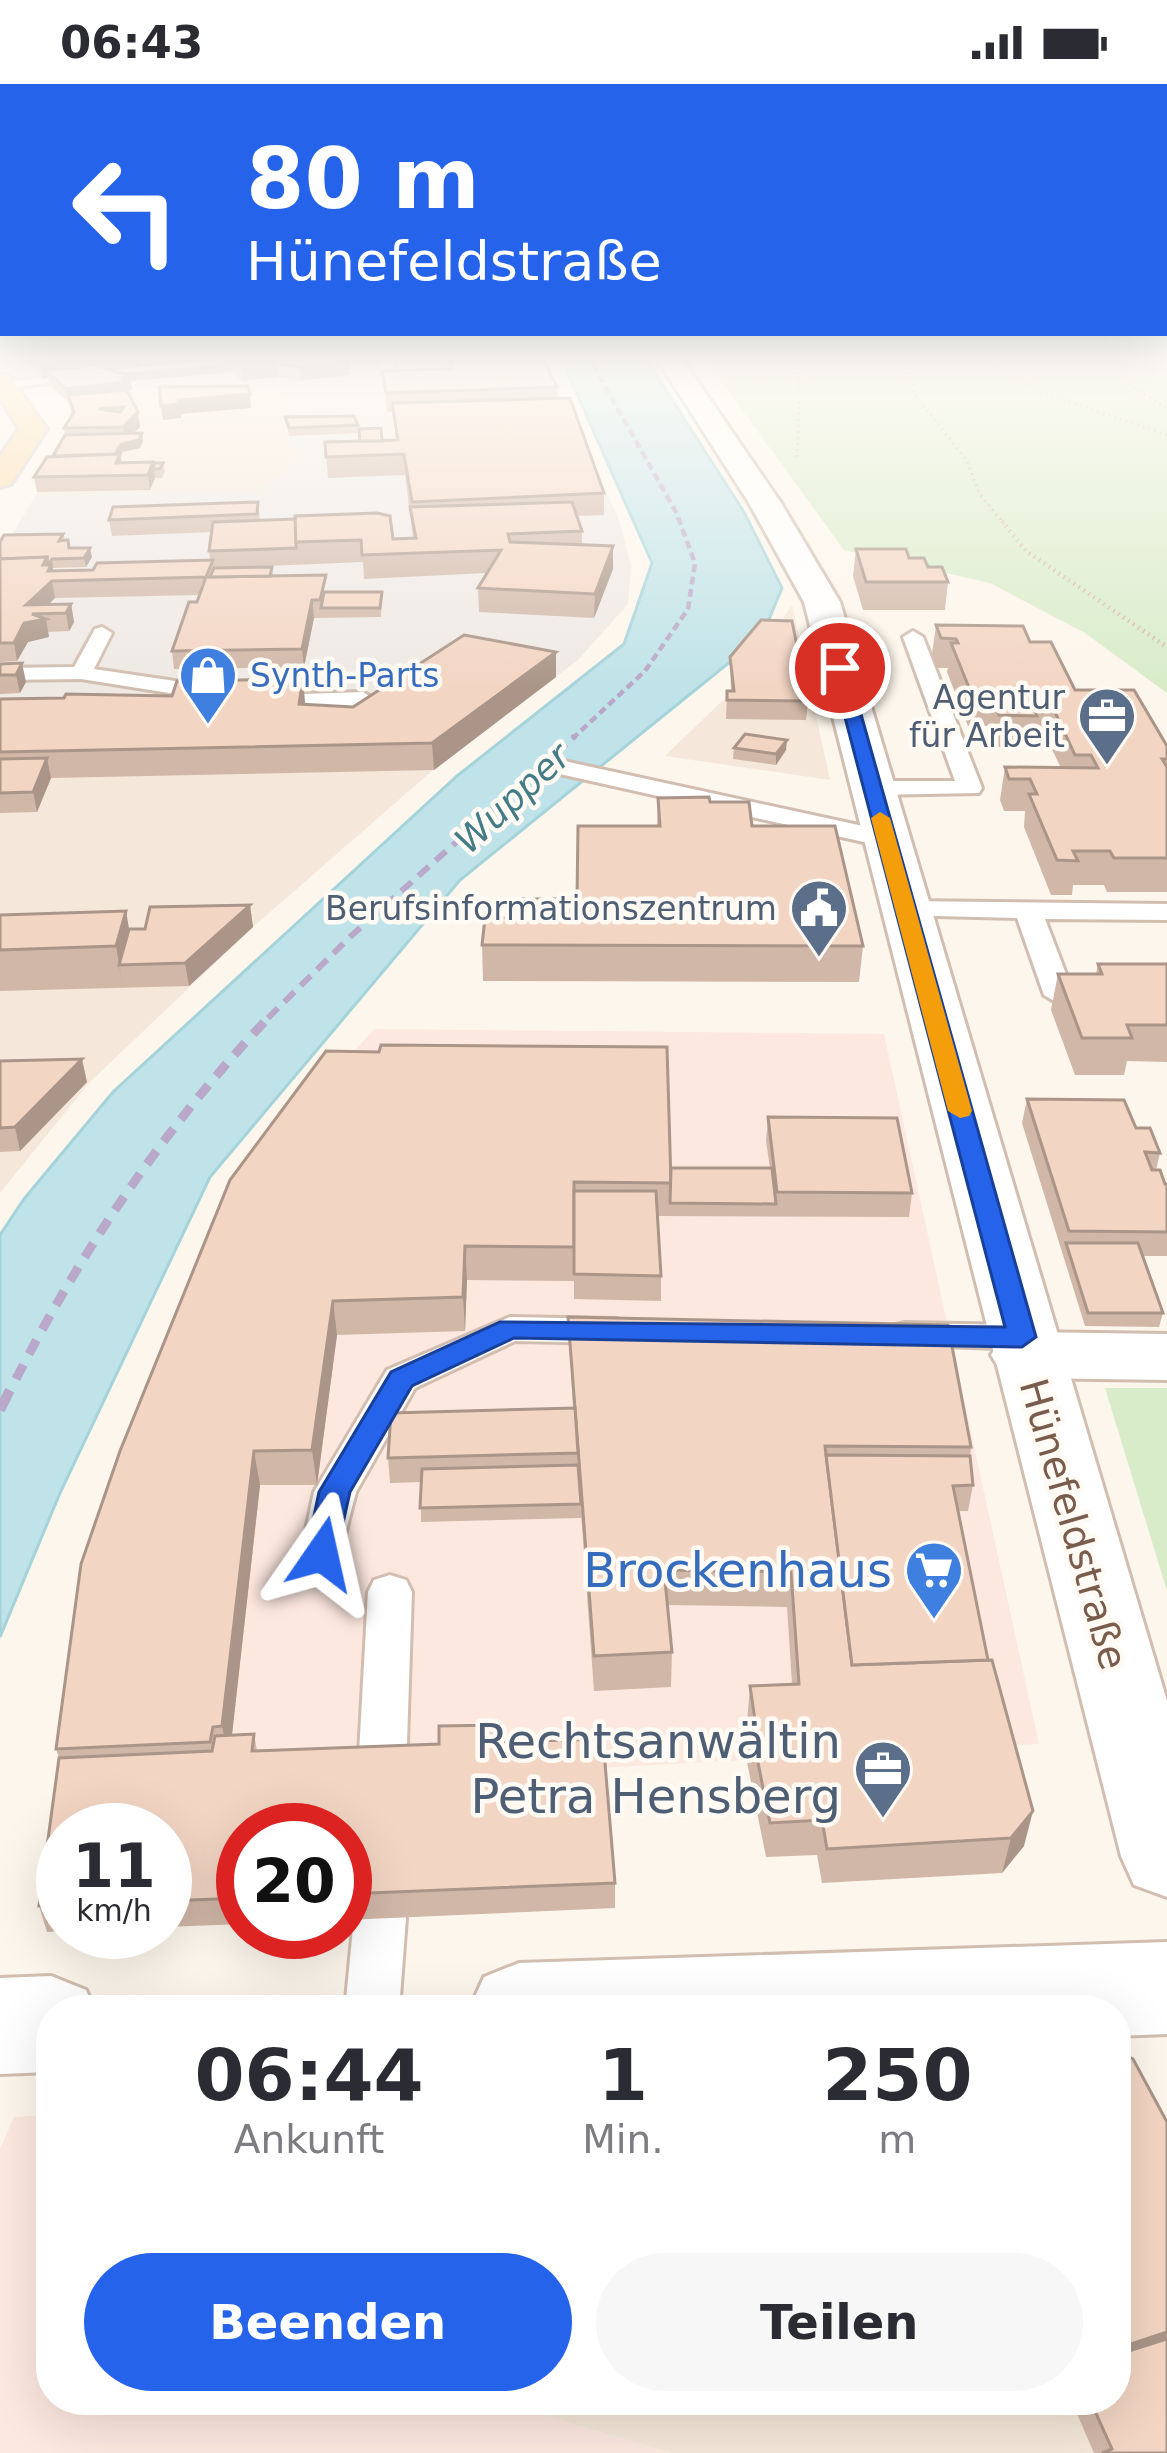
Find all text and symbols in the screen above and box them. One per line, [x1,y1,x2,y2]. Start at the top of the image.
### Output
text: 06:43 [60,16,203,69]
text: 80 m [246,130,480,228]
icon: left [48,132,204,288]
text: Hünefeldstraße [246,230,662,293]
pin [789,617,891,719]
icon: arrive [807,635,873,701]
shop icon: Synth-Parts [177,644,239,726]
place label: Synth-Parts [250,656,440,695]
place label: Agentur für Arbeit [909,678,1065,755]
office icon: Agentur für Arbeit [1076,685,1138,767]
water label: Wupper [447,734,580,861]
public building icon: Berufsinformationszentrum [788,877,850,959]
place label: Berufsinformationszentrum [325,889,777,928]
street label: Hünefeldstraße [1011,1374,1137,1675]
position arrow [259,1491,385,1617]
supermarket icon: Brockenhaus [903,1539,965,1621]
place label: Brockenhaus [583,1542,892,1598]
place label: Rechtsanwältin Petra Hensberg [471,1713,841,1824]
office icon: Rechtsanwältin Petra Hensberg [852,1738,914,1820]
speed limit sign: 20 [216,1803,372,1959]
text: 11 [72,1831,156,1901]
text: km/h [76,1893,152,1928]
text: 06:44 [194,2033,424,2117]
text: 1 [598,2033,648,2117]
text: 250 [822,2033,973,2117]
text: Ankunft [234,2117,384,2162]
text: Min. [582,2117,664,2162]
text: m [878,2117,916,2162]
button: Beenden [84,2253,572,2391]
button: Teilen [596,2253,1083,2391]

